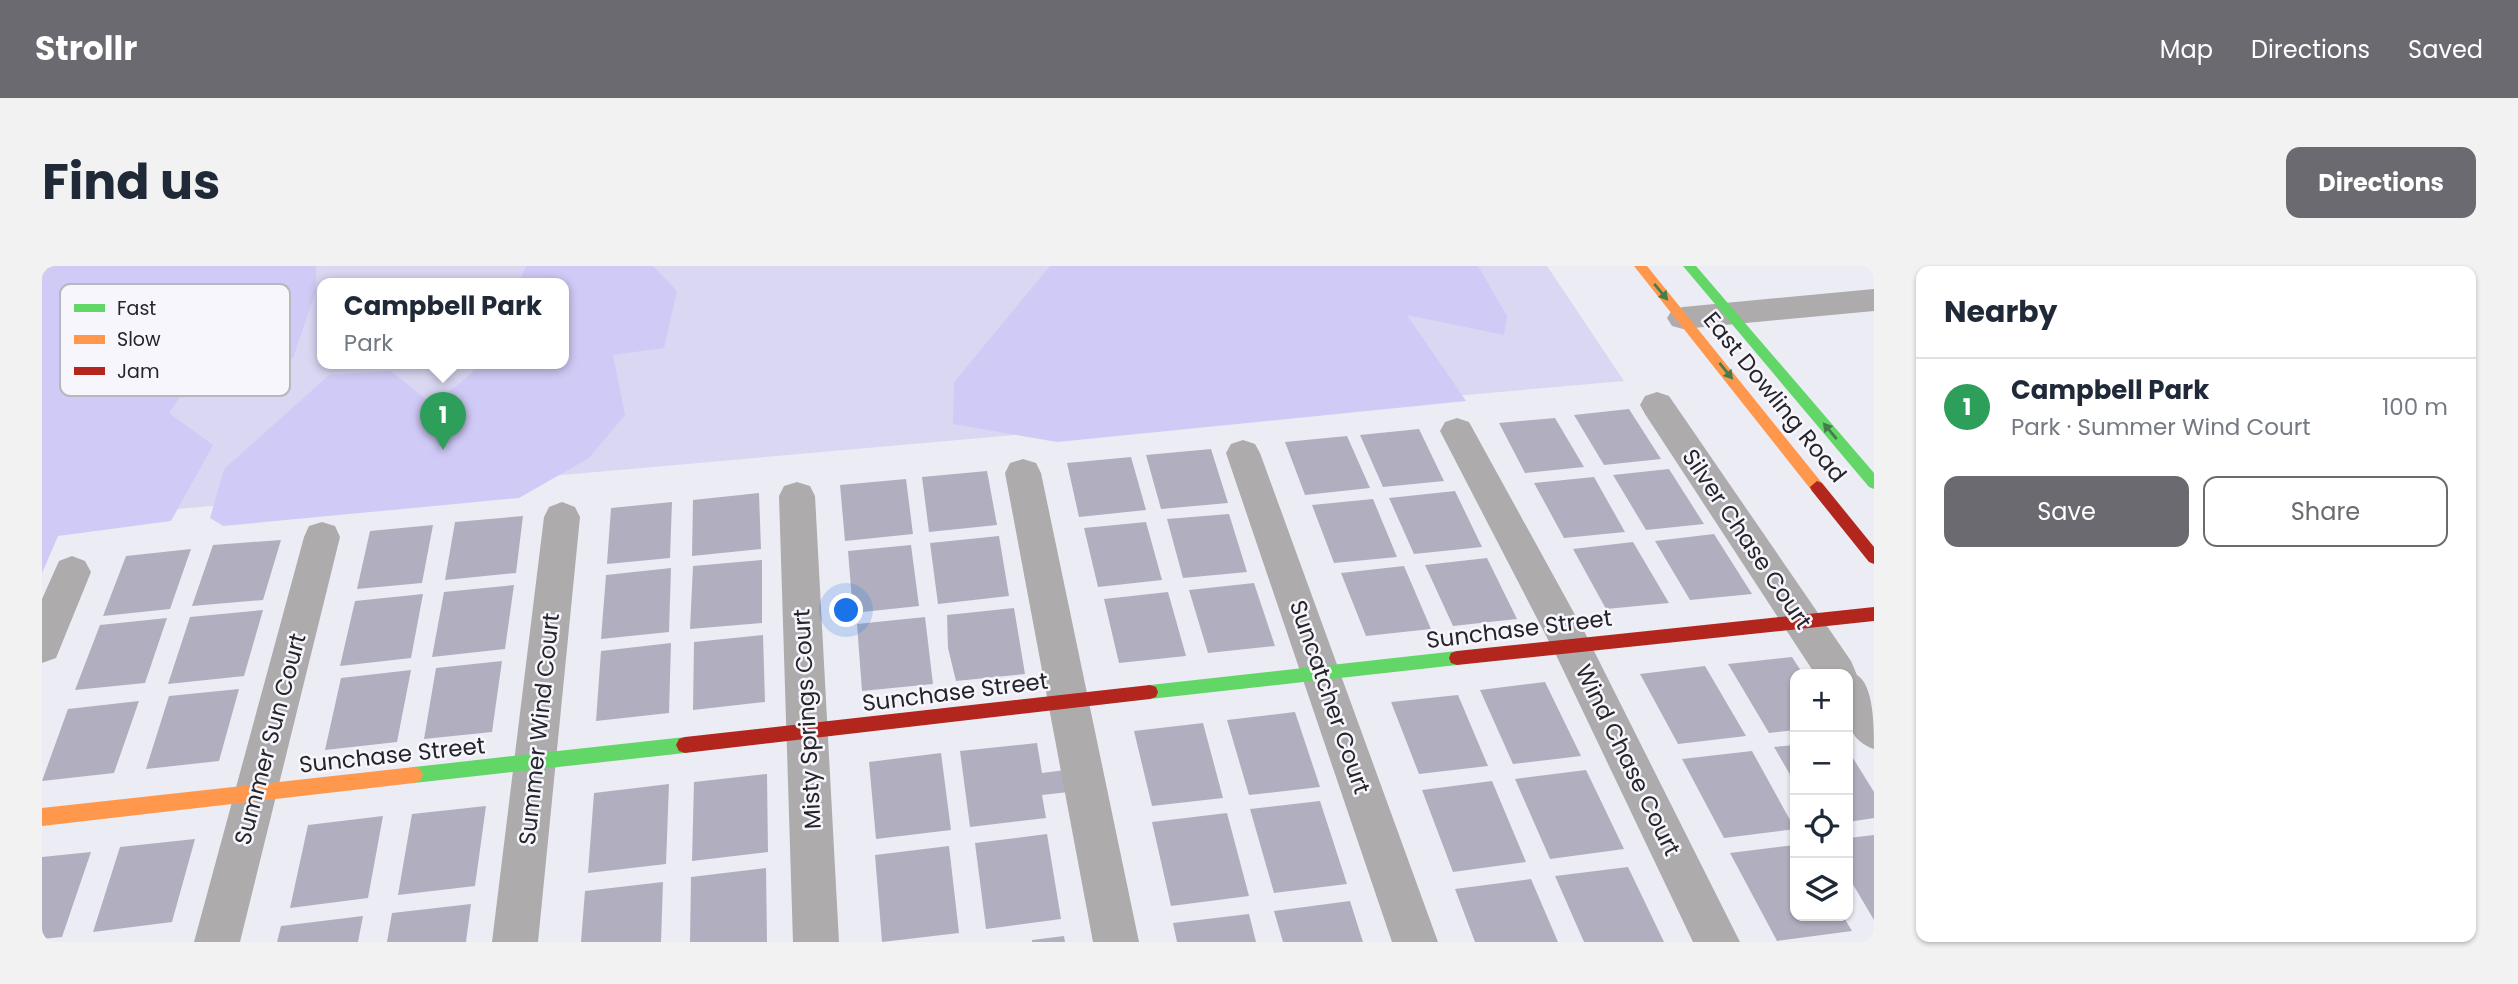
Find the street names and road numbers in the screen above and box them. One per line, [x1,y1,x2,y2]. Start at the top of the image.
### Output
street label: East Dowling Road [1696,305,1854,489]
street label: Silver Chase Court [1675,442,1819,636]
street label: Suncatcher Court [1282,596,1378,798]
street label: Sunchase Street [1424,602,1614,656]
street label: Misty Springs Court [785,608,829,830]
street label: Summer Wind Court [511,611,567,847]
street label: Summer Sun Court [226,630,314,848]
street label: Wind Chase Court [1568,659,1688,861]
street label: Sunchase Street [860,665,1050,719]
street label: Sunchase Street [297,729,487,781]

